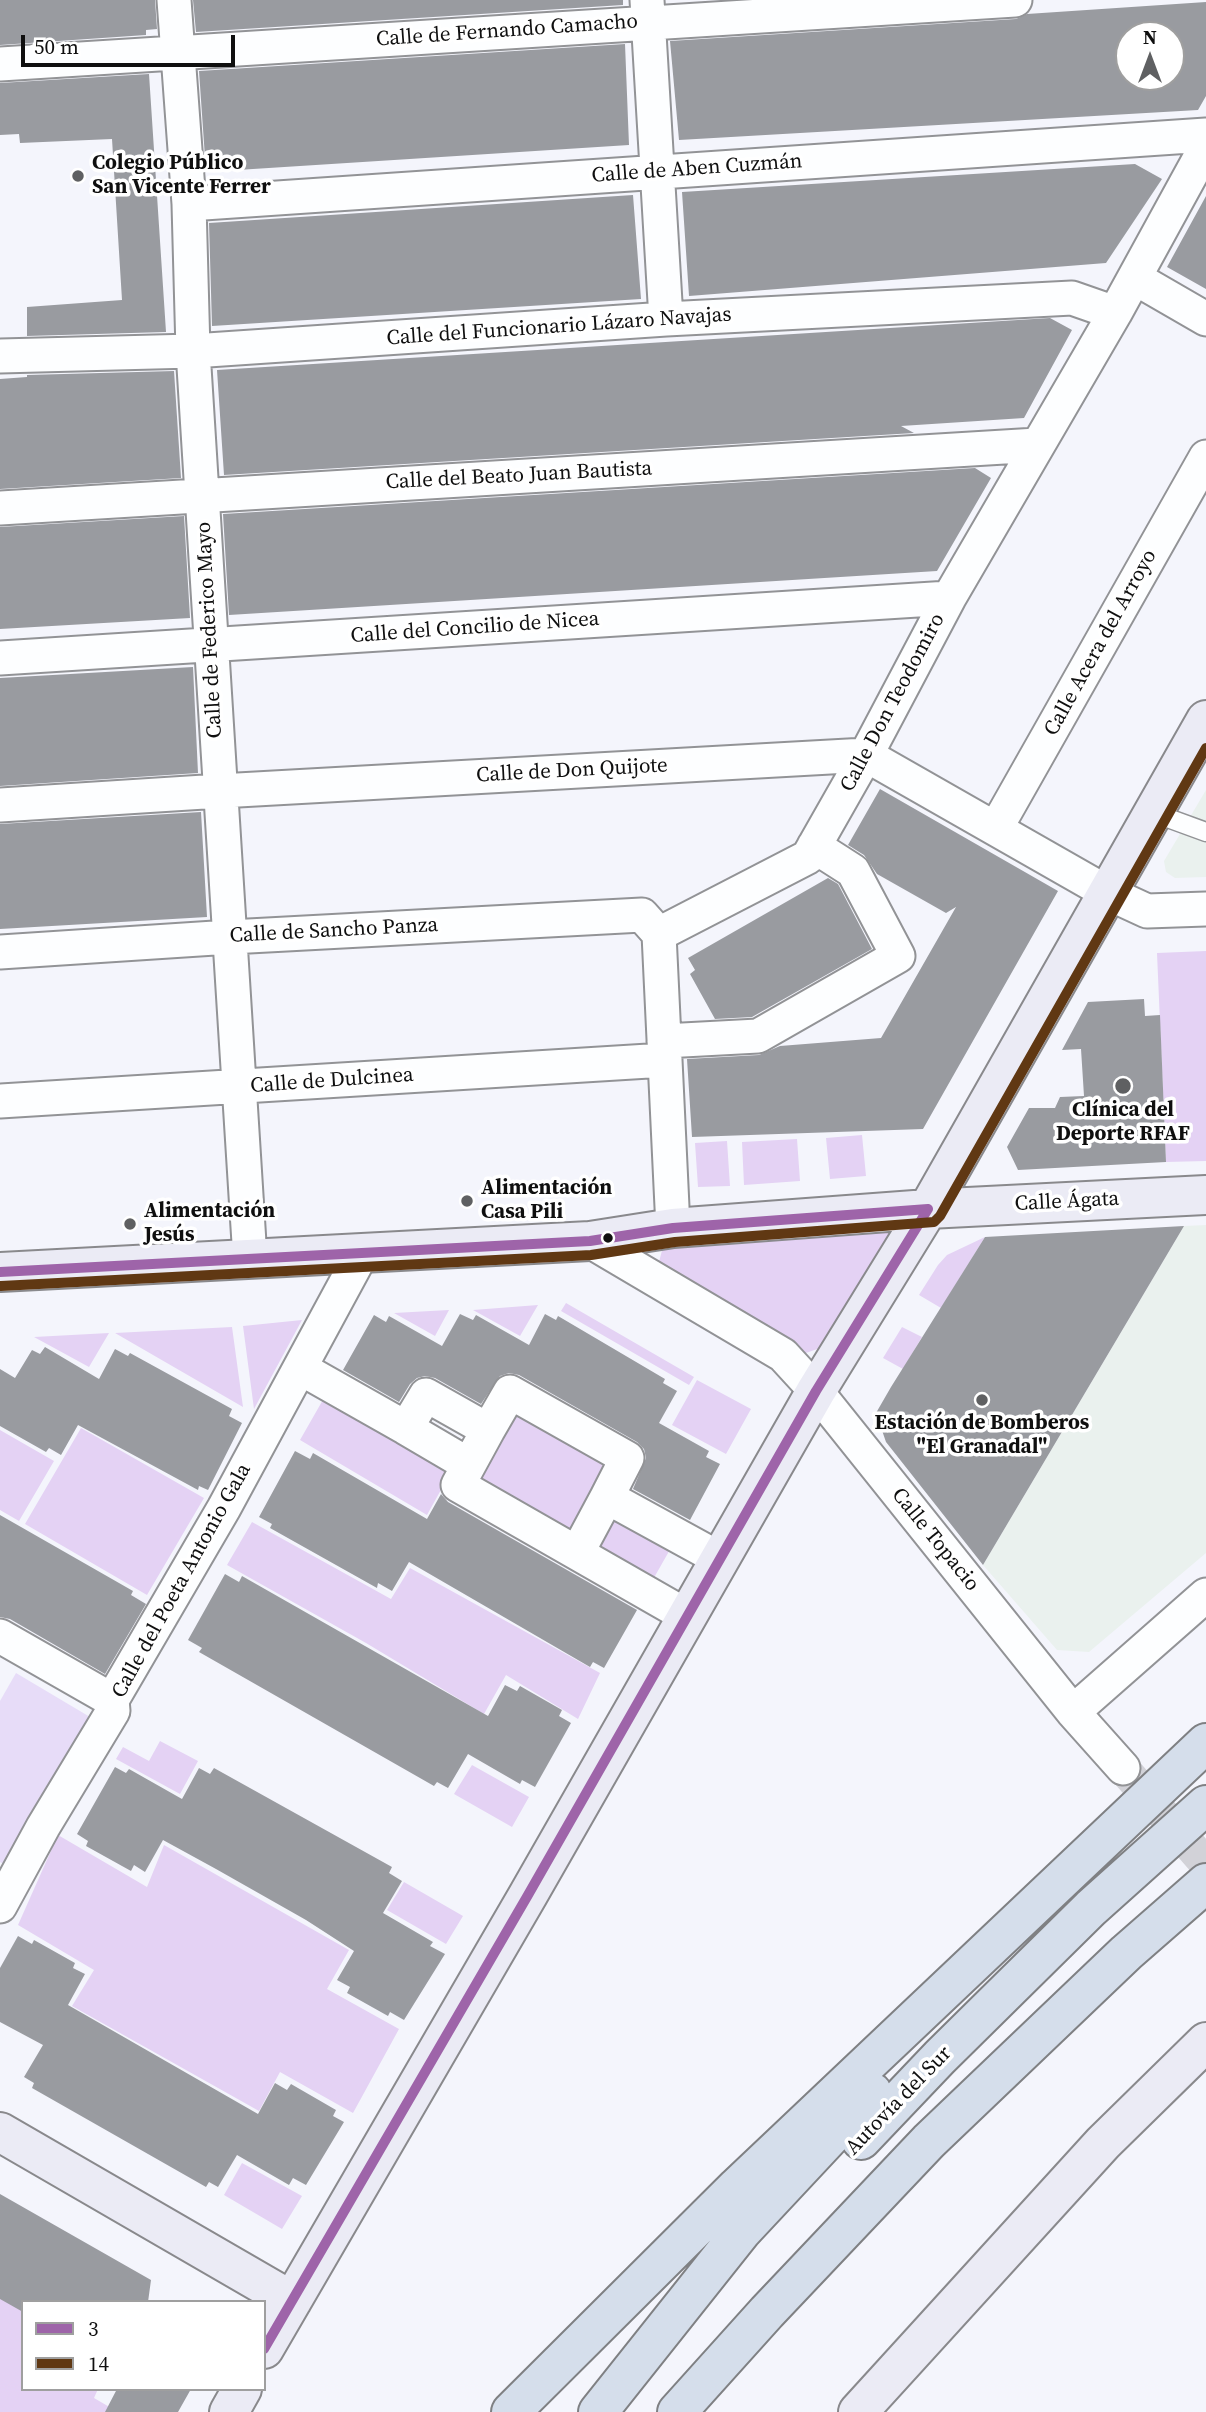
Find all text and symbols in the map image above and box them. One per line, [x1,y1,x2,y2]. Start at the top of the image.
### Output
street label: Calle de Fernando Camacho [375,9,639,53]
scale bar [24,21,238,65]
north arrow [1115,21,1185,91]
text: N [1143,24,1157,50]
text: 50 m [34,32,79,61]
street label: Calle de Aben Cuzmán [591,149,803,189]
place label: Colegio Público San Vicente Ferrer [92,151,271,201]
marker: Colegio Público San Vicente Ferrer [70,168,86,184]
street label: Calle del Funcionario Lázaro Navajas [386,302,732,352]
street label: Calle del Beato Juan Bautista [385,456,653,496]
street label: Calle de Federico Mayo [192,521,228,739]
street label: Calle Acera del Arroyo [1039,545,1163,741]
street label: Calle del Concilio de Nicea [350,607,600,649]
street label: Calle Don Teodomiro [835,610,951,796]
street label: Calle de Don Quijote [476,753,668,789]
street label: Calle de Sancho Panza [229,913,439,949]
street label: Calle de Dulcinea [250,1063,414,1099]
marker: Clínica del Deporte RFAF [1113,1076,1133,1096]
place label: Clínica del Deporte RFAF [1056,1098,1190,1148]
place label: Alimentación Casa Pili [481,1176,612,1226]
street label: Calle Ágata [1014,1187,1120,1217]
marker: Alimentación Casa Pili [459,1193,475,1209]
place label: Alimentación Jesús [144,1199,275,1249]
marker: Alimentación Jesús [122,1216,138,1232]
unlabelled marker [601,1231,615,1245]
marker: Estación de Bomberos "El Granadal" [974,1392,990,1408]
place label: Estación de Bomberos "El Granadal" [875,1411,1089,1461]
street label: Calle del Poeta Antonio Gala [107,1459,257,1703]
street label: Calle Topacio [886,1483,984,1597]
street label: Autovía del Sur [841,2041,957,2161]
legend [21,2300,266,2391]
text: 3 [88,2314,99,2343]
text: 14 [88,2349,109,2378]

